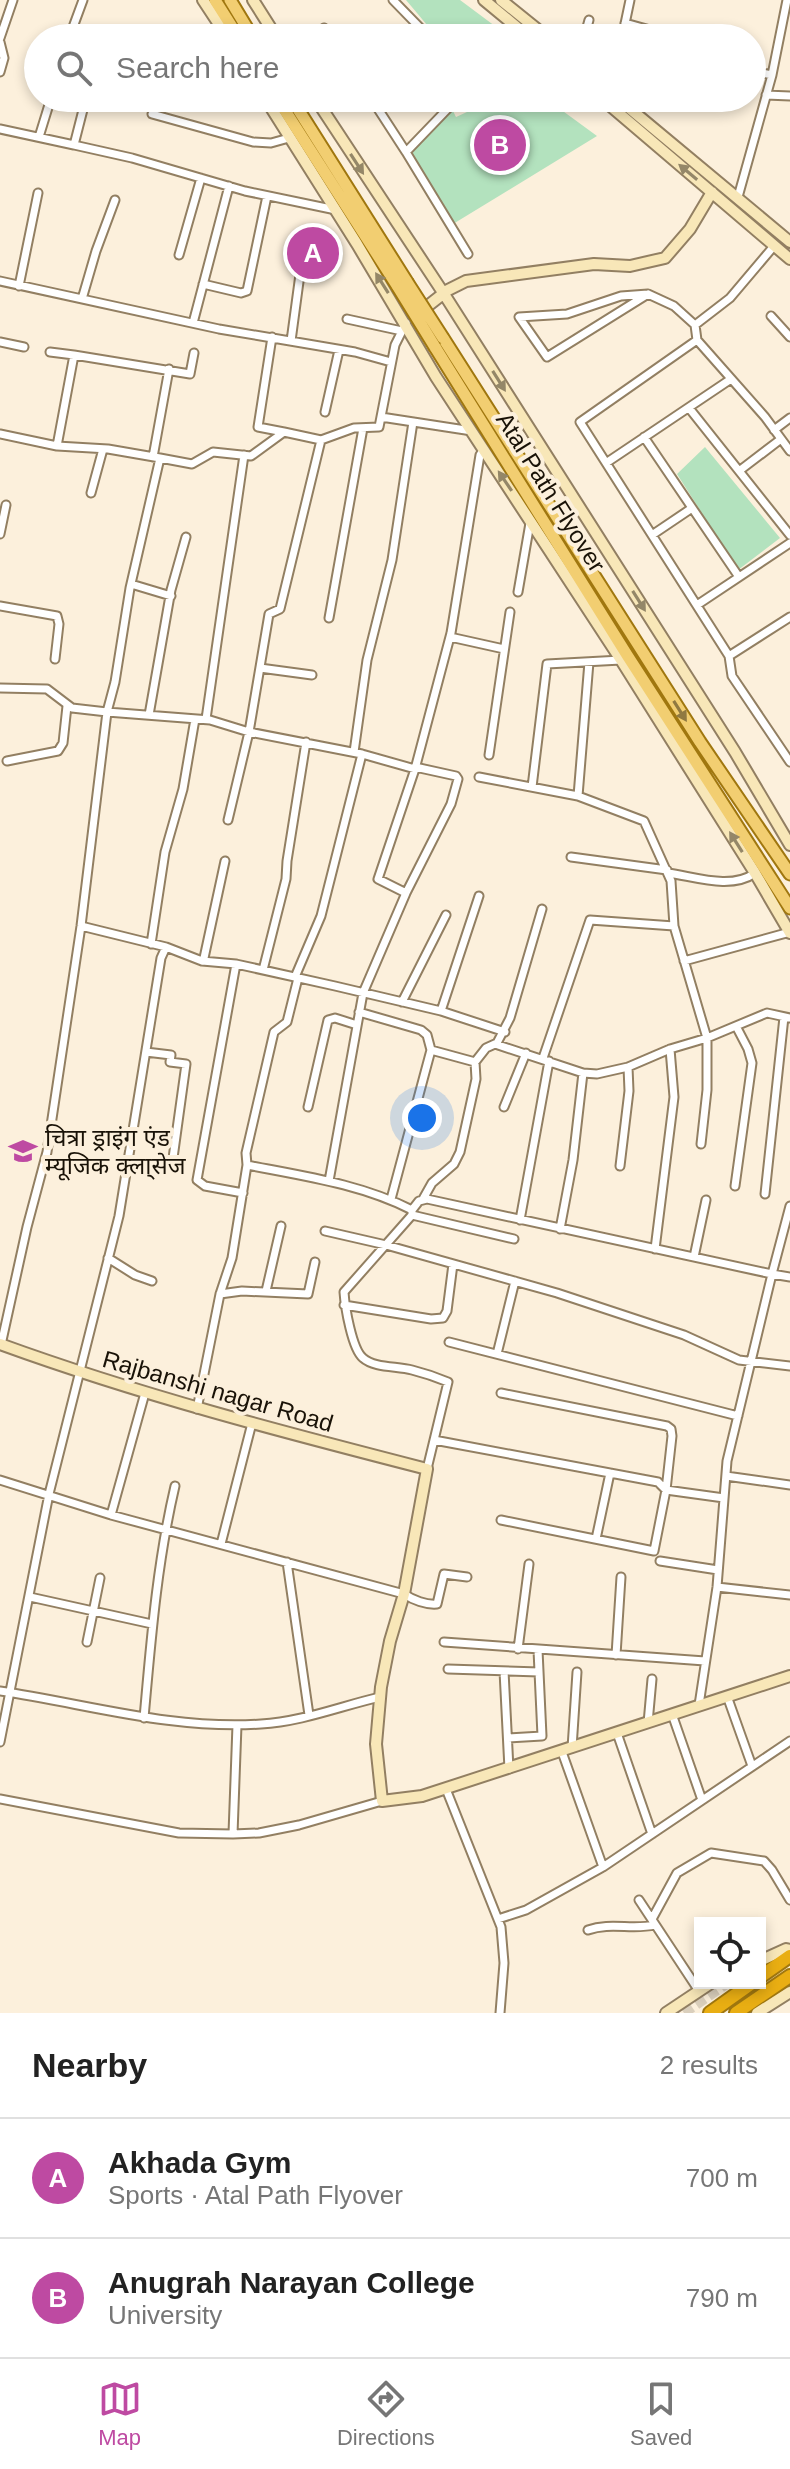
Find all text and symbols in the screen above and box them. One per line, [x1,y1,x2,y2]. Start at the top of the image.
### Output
search box [24,24,766,112]
icon: search [52,46,96,90]
text: Search here [116,51,279,84]
pin: B [474,115,526,175]
one-way arrow [349,153,364,174]
one-way arrow [678,164,698,181]
pin: A [287,223,339,283]
one-way arrow [375,272,389,294]
one-way arrow [492,370,506,392]
street label: Atal Path Flyover [491,407,611,577]
one-way arrow [498,470,513,492]
one-way arrow [631,590,646,611]
one-way arrow [673,700,687,722]
one-way arrow [729,831,743,853]
your location [402,1098,442,1138]
place label: चित्रा ड्राइंग एंड म्यूजिक क्ला्सेज [45,1124,187,1181]
school or university icon: चित्रा ड्राइंग एंड म्यूजिक क्ला्सेज [8,1136,38,1166]
street label: Rajbanshi nagar Road [99,1345,337,1437]
map controls [694,1917,766,1989]
button: locate [694,1917,766,1989]
text: Nearby [32,2046,147,2084]
text: 2 results [660,2050,758,2080]
text: Akhada Gym [108,2146,291,2179]
text: A [49,2163,67,2193]
text: 700 m [686,2163,758,2193]
text: Sports · Atal Path Flyover [108,2180,403,2210]
text: Anugrah Narayan College [108,2266,475,2299]
text: B [49,2283,67,2313]
text: 790 m [686,2283,758,2313]
text: University [108,2300,222,2330]
tab: Map [98,2377,142,2451]
tab: Directions [337,2377,435,2451]
tab: Saved [630,2377,692,2451]

